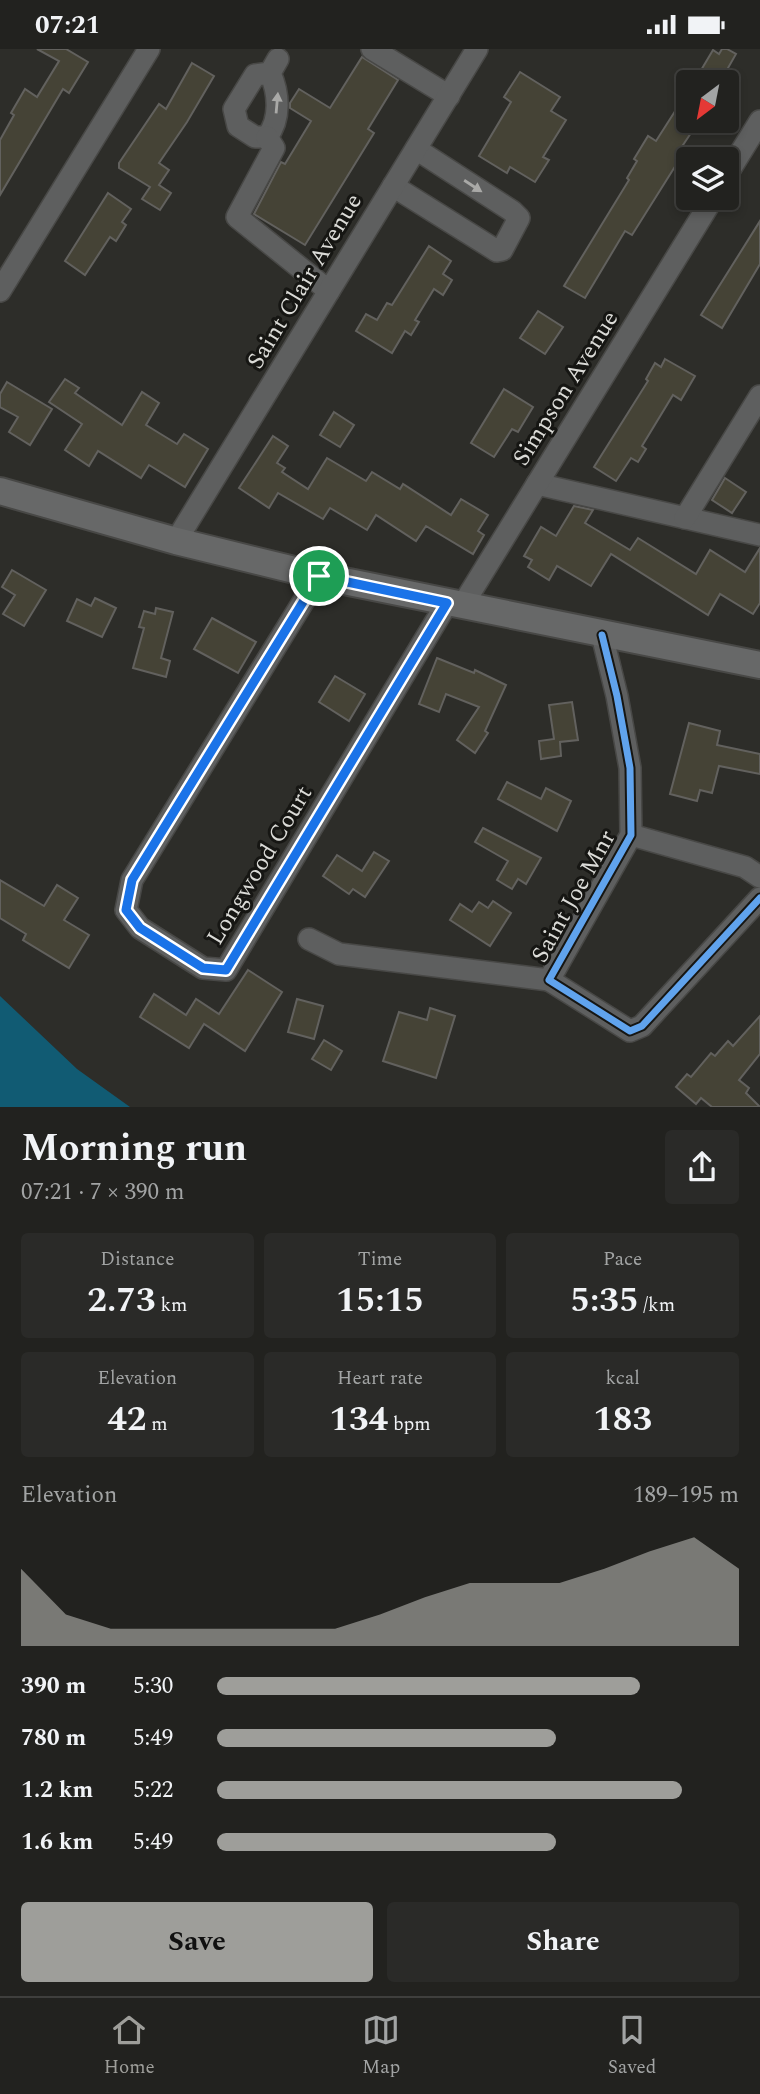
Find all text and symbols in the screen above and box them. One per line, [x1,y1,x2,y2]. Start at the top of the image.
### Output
text: 07:21 [35,5,100,45]
north arrow [676,70,738,133]
map controls [676,70,739,210]
one-way arrow [272,92,283,114]
button: layers [676,147,739,210]
one-way arrow [464,179,483,192]
street label: Saint Clair Avenue [238,187,372,376]
street label: Simpson Avenue [504,304,628,473]
pin [289,546,349,606]
icon: arrive [300,557,338,595]
street label: Longwood Court [198,779,322,952]
street label: Saint Joe Mnr [522,823,625,970]
text: Morning run [21,1120,247,1178]
button: share [665,1130,739,1204]
text: 07:21 · 7 × 390 m [21,1175,185,1210]
text: Distance [100,1245,174,1274]
text: Time [358,1245,402,1274]
text: Pace [603,1245,642,1274]
text: 2.73 [87,1274,156,1327]
text: 15:15 [336,1274,424,1327]
text: 5:35 [570,1274,639,1327]
text: km [156,1291,187,1320]
text: /km [639,1291,675,1320]
text: Elevation [98,1364,177,1393]
text: Heart rate [337,1364,423,1393]
text: kcal [606,1364,640,1393]
text: 42 [107,1393,146,1446]
text: 134 [329,1393,388,1446]
text: 183 [593,1393,652,1446]
text: m [146,1410,168,1439]
text: bpm [388,1410,431,1439]
text: Elevation [21,1478,117,1513]
text: 189–195 m [633,1478,739,1513]
text: 390 m [21,1669,86,1704]
text: 5:30 [133,1669,173,1704]
text: 780 m [21,1721,86,1756]
text: 5:49 [133,1721,173,1756]
text: 1.2 km [21,1773,93,1808]
text: 5:22 [133,1773,173,1808]
text: 1.6 km [21,1825,93,1860]
text: 5:49 [133,1825,173,1860]
button: Save [21,1902,373,1982]
button: Share [387,1902,739,1982]
tab: Home [104,2011,155,2082]
tab: Map [362,2011,400,2082]
tab: Saved [608,2011,656,2082]

